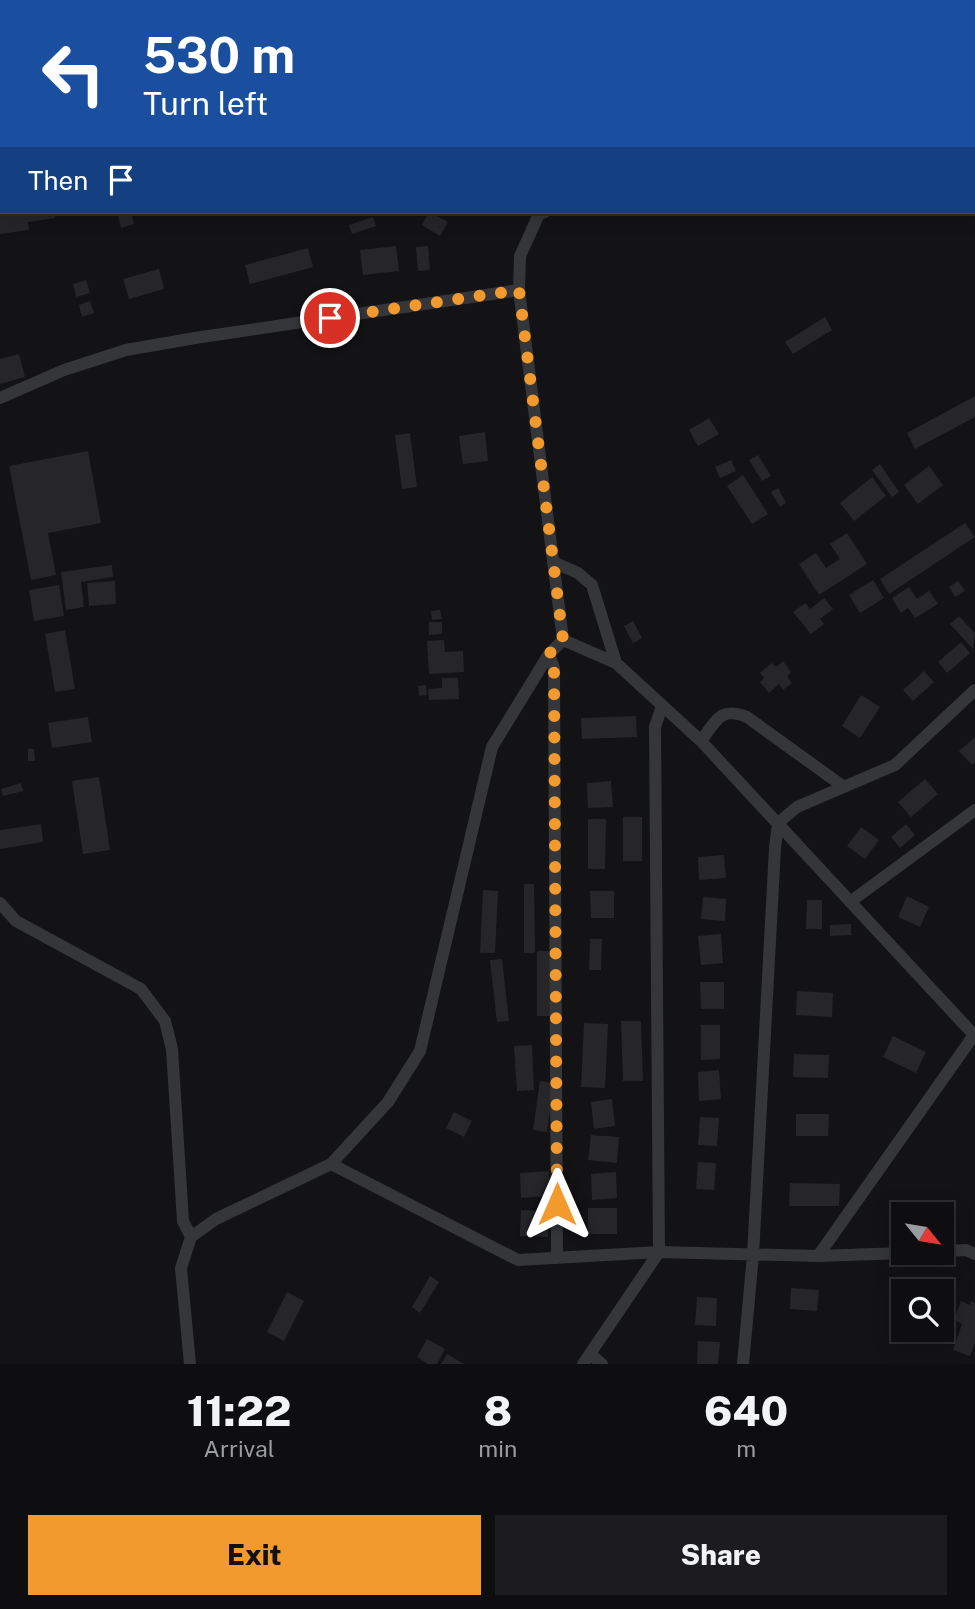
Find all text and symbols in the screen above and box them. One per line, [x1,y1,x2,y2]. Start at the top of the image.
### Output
text: 530 m [143,26,295,84]
icon: left [28,28,119,119]
text: Turn left [143,85,268,122]
icon: arrive [102,161,140,199]
text: Then [28,165,88,196]
pin [300,288,360,348]
icon: arrive [311,299,349,337]
position arrow [520,1167,594,1241]
north arrow [891,1202,954,1265]
map controls [891,1202,954,1342]
button: search [891,1279,954,1342]
text: 11:22 [187,1386,291,1435]
text: 8 [483,1386,512,1435]
text: 640 [704,1386,788,1435]
text: Arrival [204,1435,275,1462]
text: min [478,1435,517,1462]
text: m [736,1435,756,1462]
button: Exit [28,1515,481,1595]
button: Share [495,1515,947,1595]

